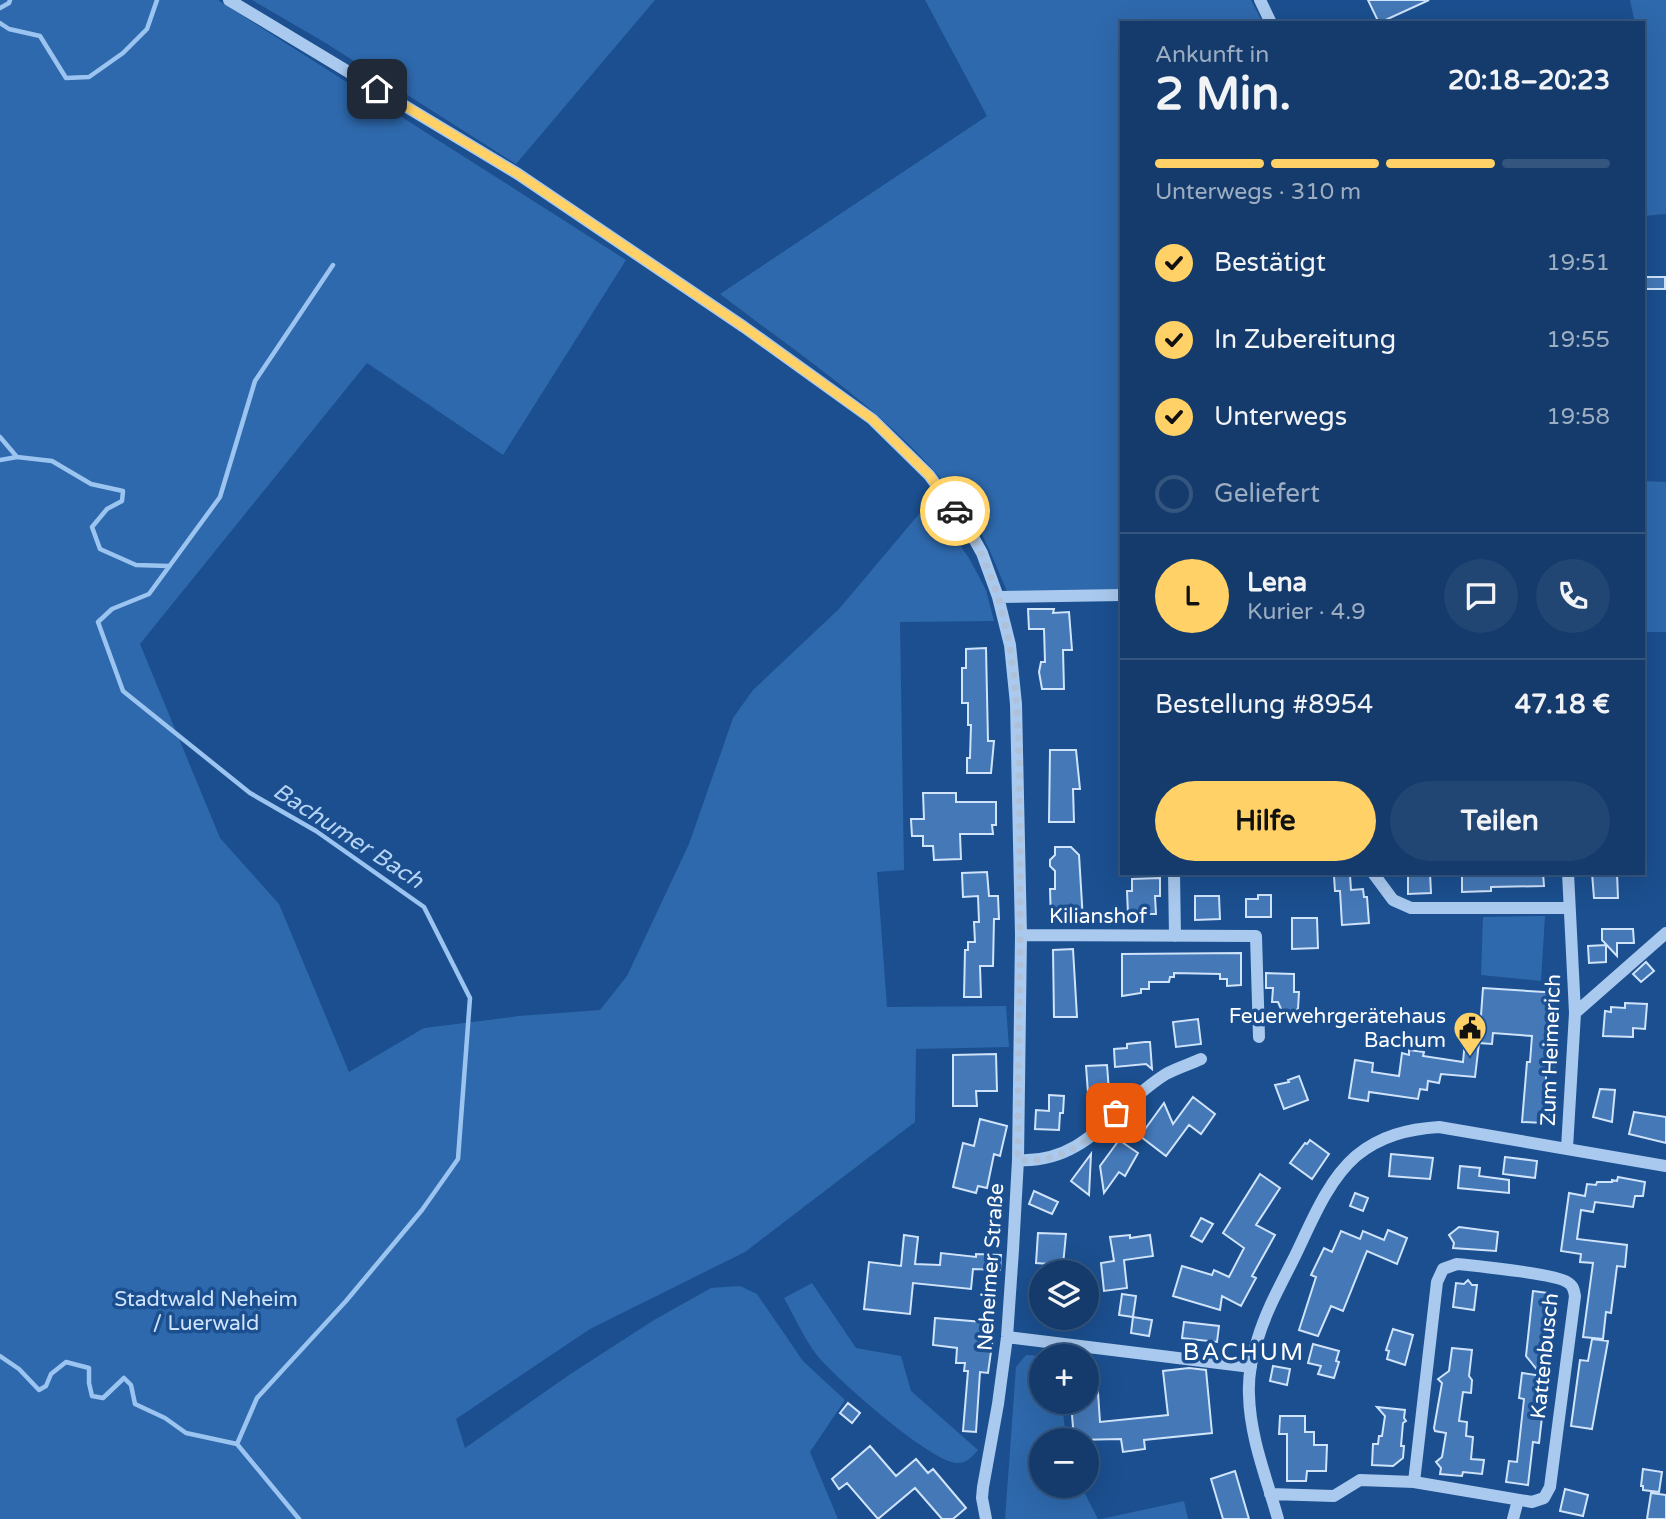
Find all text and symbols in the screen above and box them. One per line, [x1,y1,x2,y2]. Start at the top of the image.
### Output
text: Ankunft in [1155,41,1269,69]
pin [347,59,407,119]
text: 20:18–20:23 [1448,65,1610,96]
text: 2 Min. [1155,67,1291,122]
icon: home [358,70,396,108]
text: Unterwegs · 310 m [1155,178,1361,206]
icon: check [1155,244,1193,282]
text: Bestätigt [1214,247,1326,278]
text: 19:51 [1546,249,1610,277]
icon: check [1155,321,1193,359]
text: In Zubereitung [1214,324,1396,355]
text: 19:55 [1546,326,1610,354]
icon: check [1155,398,1193,436]
text: Unterwegs [1214,401,1347,432]
text: 19:58 [1546,403,1610,431]
courier [920,476,990,546]
text: Geliefert [1214,478,1320,509]
icon: car [936,492,974,530]
button: chat [1444,559,1518,633]
button: phone [1536,559,1610,633]
text: Lena [1247,567,1307,598]
text: L [1185,581,1199,612]
text: Kurier · 4.9 [1247,598,1366,626]
text: Bestellung #8954 [1155,689,1373,720]
text: 47.18 € [1515,689,1610,720]
water label: Bachumer Bach [268,777,429,895]
button: Hilfe [1155,781,1376,861]
button: Teilen [1390,781,1610,861]
street label: Kilianshof [1049,904,1147,929]
street label: Zum Heimerich [1536,974,1566,1126]
place label: Feuerwehrgerätehaus Bachum [1229,1004,1446,1053]
public building icon: Feuerwehrgerätehaus Bachum [1451,1009,1489,1058]
pin [1086,1083,1146,1143]
icon: bag [1097,1094,1135,1132]
street label: Neheimer Straße [973,1182,1009,1352]
map controls [1029,1260,1099,1498]
button: layers [1029,1260,1099,1330]
park label: Stadtwald Neheim / Luerwald [114,1287,298,1336]
street label: Kattenbusch [1526,1292,1564,1420]
district label: BACHUM [1183,1338,1305,1367]
button: + [1029,1344,1099,1414]
button: − [1029,1428,1099,1498]

